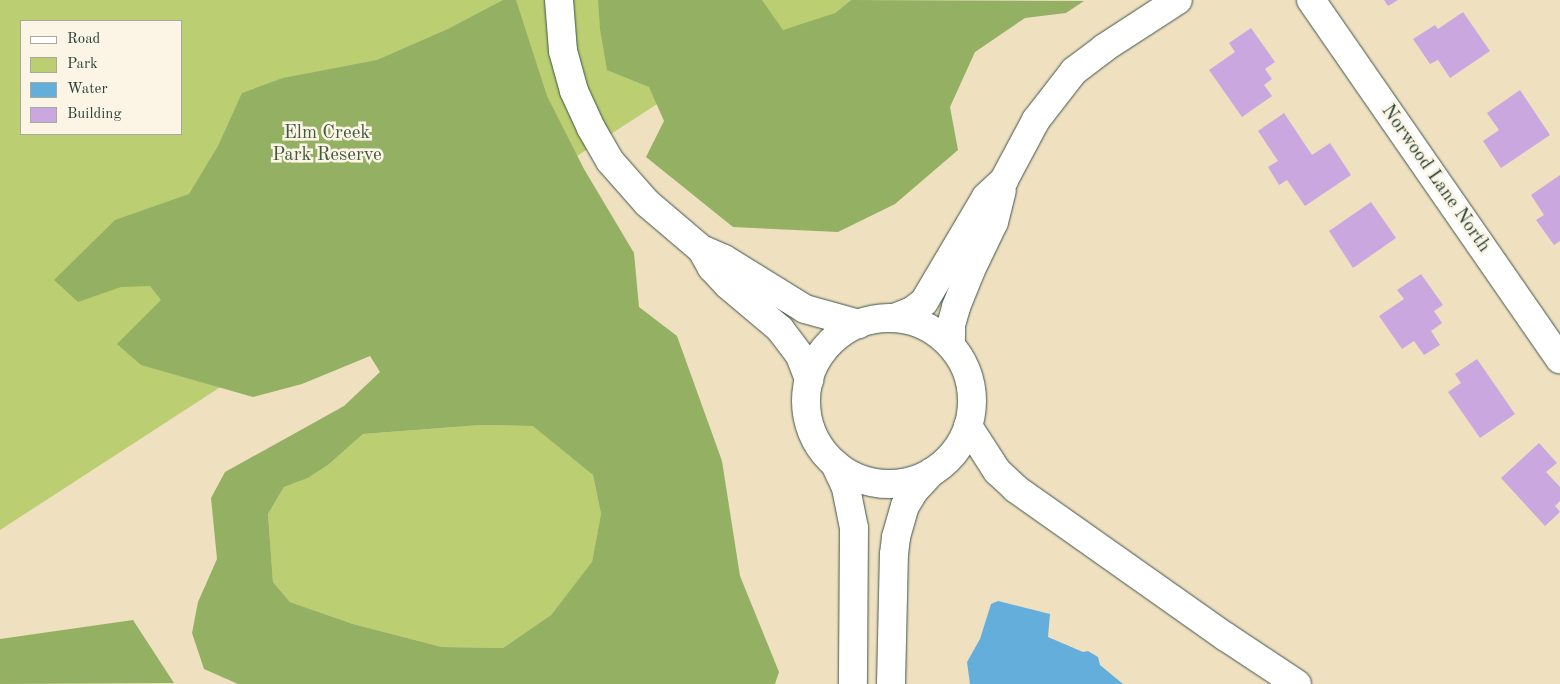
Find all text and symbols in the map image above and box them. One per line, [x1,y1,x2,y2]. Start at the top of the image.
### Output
legend [20,20,182,135]
text: Road [67,32,100,47]
text: Park [67,57,98,72]
text: Water [67,82,108,97]
street label: Norwood Lane North [1375,101,1495,257]
text: Building [67,107,122,122]
park label: Elm Creek Park Reserve [272,123,382,167]

